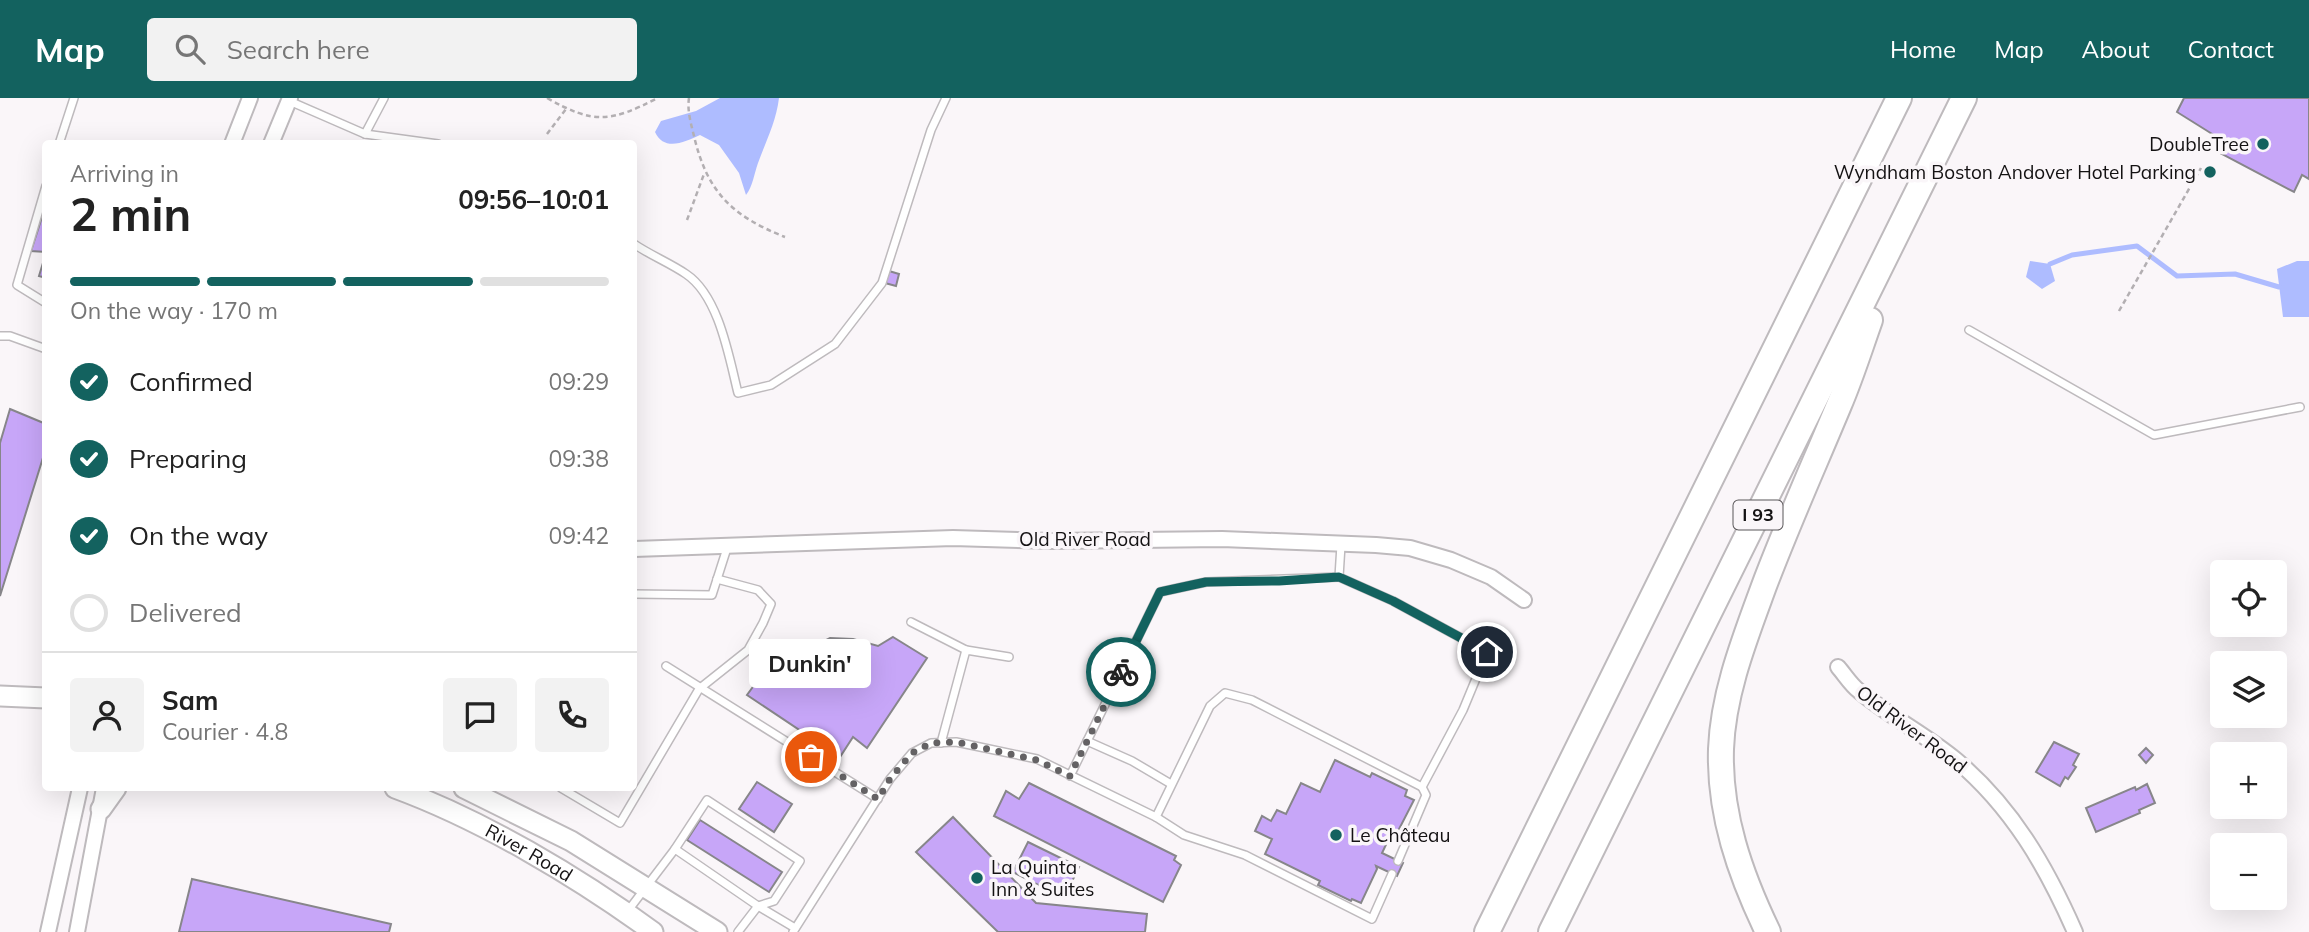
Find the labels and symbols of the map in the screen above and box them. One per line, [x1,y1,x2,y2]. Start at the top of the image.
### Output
place label: DoubleTree [2149,132,2249,156]
marker: DoubleTree [2255,136,2271,152]
place label: Wyndham Boston Andover Hotel Parking [1834,160,2196,184]
marker: Wyndham Boston Andover Hotel Parking [2202,164,2218,180]
road number: I 93 [1734,500,1782,530]
street label: Old River Road [1019,527,1151,551]
pin [1457,622,1517,682]
courier [1086,637,1156,707]
callout: Dunkin' [750,638,872,687]
street label: Old River Road [1852,680,1972,778]
pin [781,727,841,787]
street label: River Road [481,818,577,887]
place label: Le Château [1350,823,1450,847]
marker: Le Château [1328,827,1344,843]
place label: La Quinta Inn & Suites [991,855,1095,901]
marker: La Quinta Inn & Suites [969,870,985,886]

